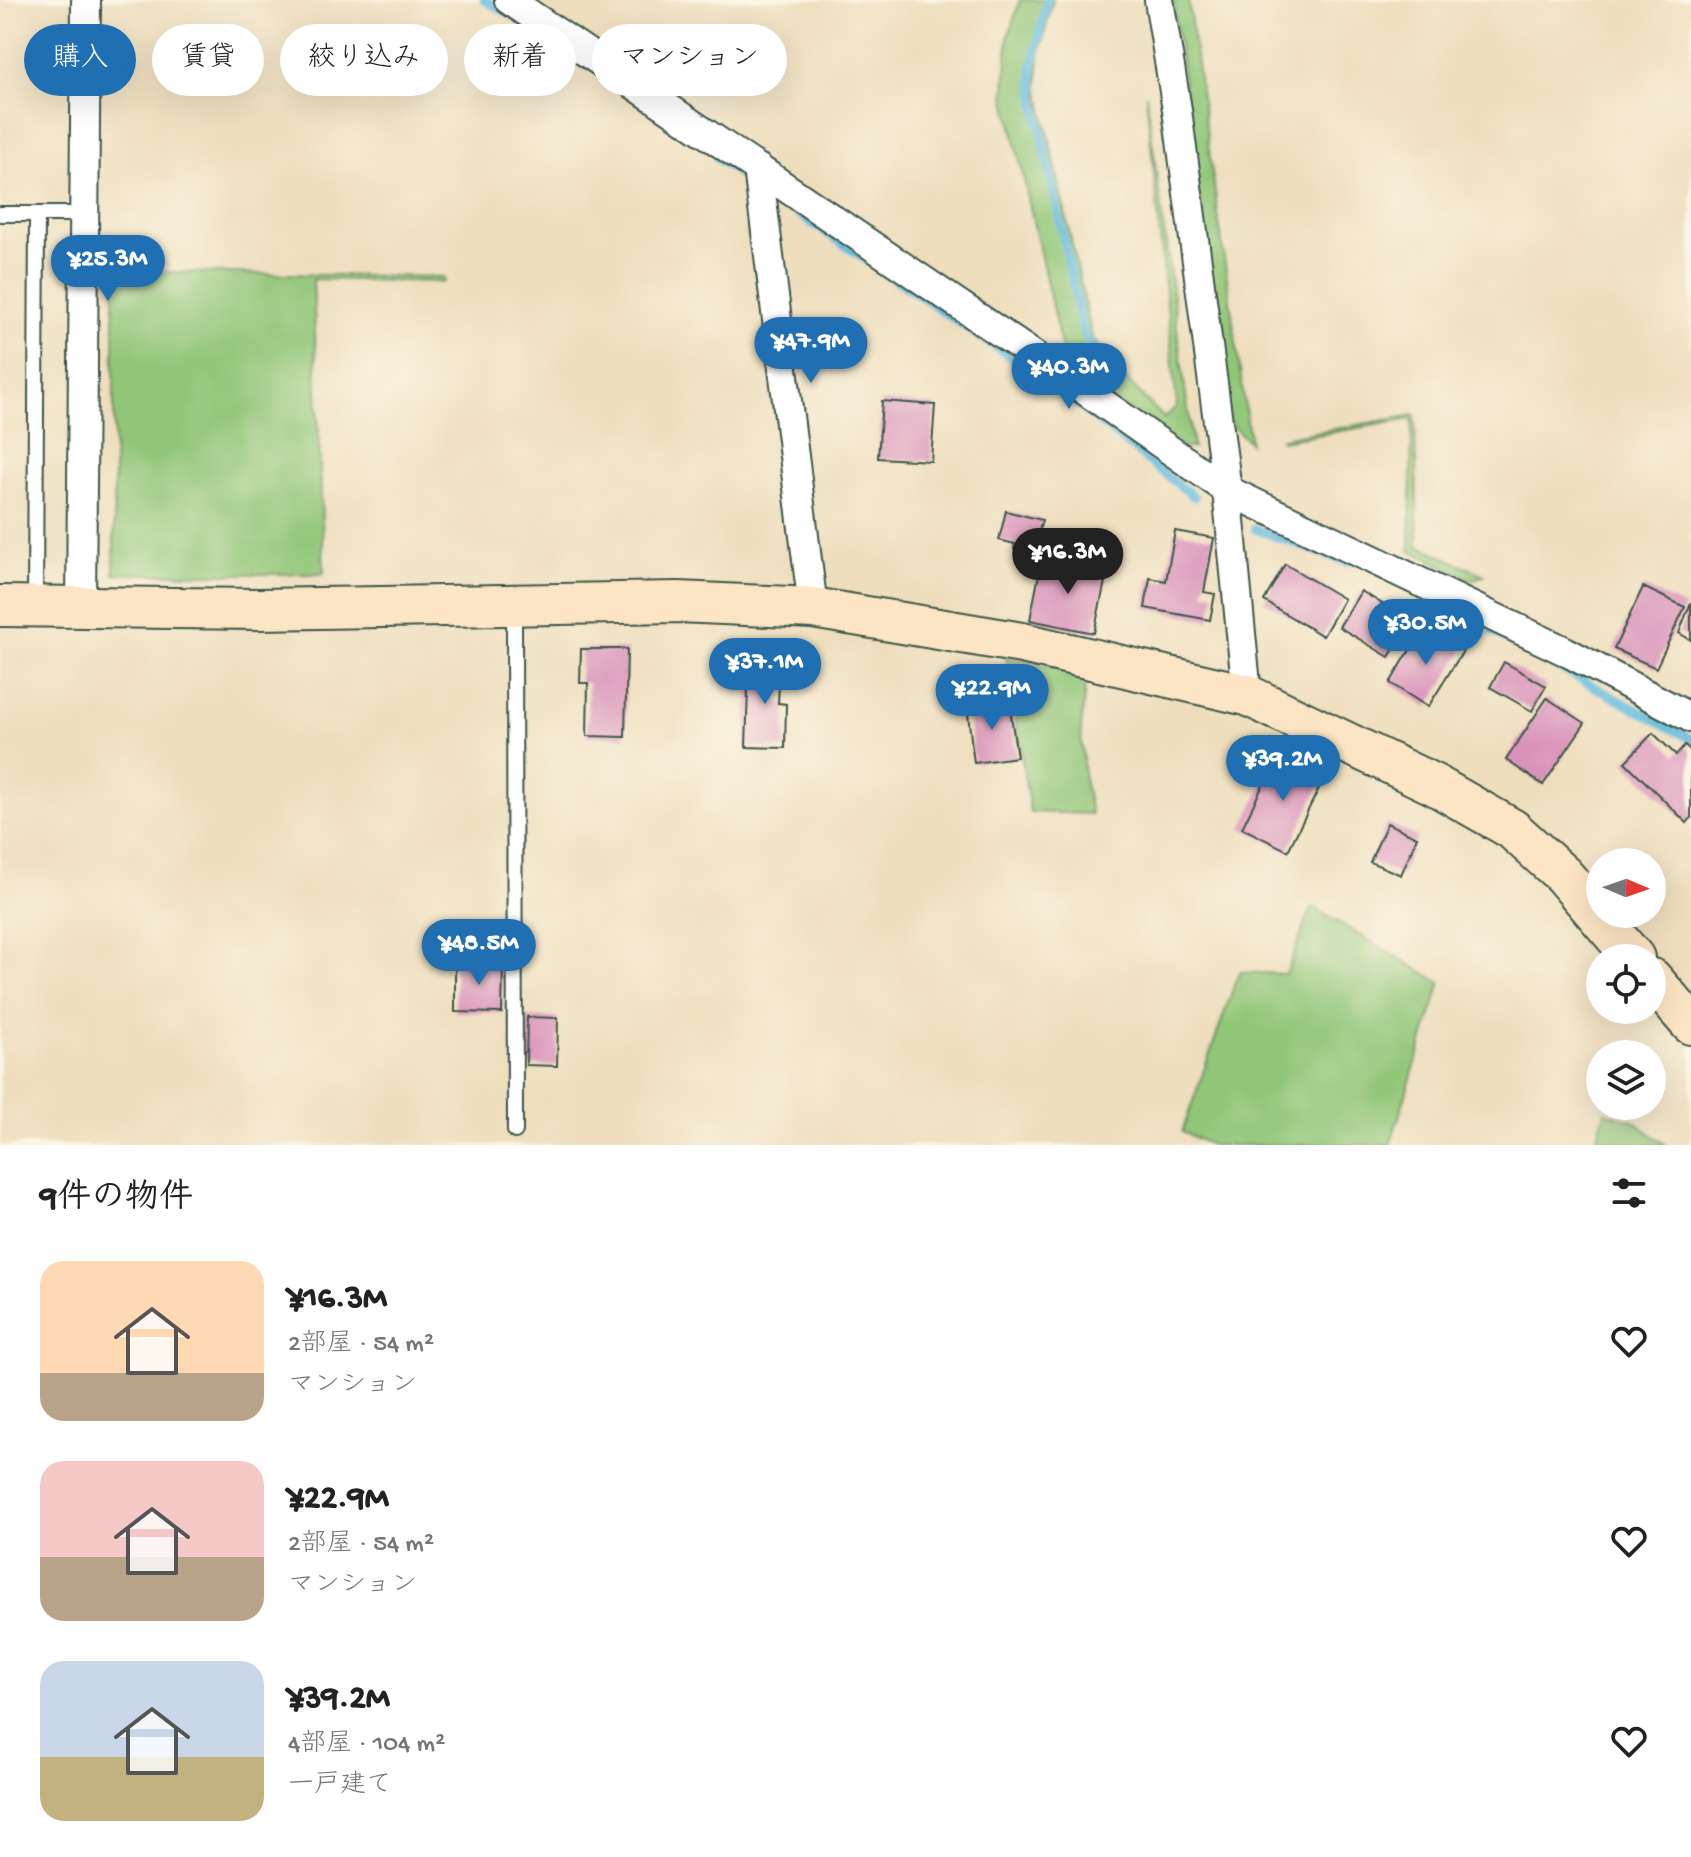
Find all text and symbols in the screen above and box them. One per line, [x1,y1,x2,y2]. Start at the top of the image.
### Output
chip: 購入 [24,24,136,96]
chip: 賃貸 [152,24,264,96]
chip: 絞り込み [280,24,448,96]
chip: 新着 [464,24,576,96]
chip: マンション [592,24,787,96]
pin: ¥25.3M [43,235,173,303]
text: ¥25.3M [69,245,147,276]
pin: ¥47.9M [746,317,876,385]
text: ¥47.9M [772,327,850,358]
pin: ¥40.3M [1004,343,1134,411]
text: ¥40.3M [1030,353,1108,384]
pin: ¥16.3M [1003,528,1133,596]
text: ¥16.3M [1030,538,1106,569]
pin: ¥30.5M [1361,599,1491,667]
text: ¥30.5M [1386,609,1466,640]
pin: ¥37.1M [700,638,830,706]
text: ¥37.1M [727,648,803,679]
pin: ¥22.9M [927,664,1057,732]
text: ¥22.9M [954,674,1030,705]
pin: ¥39.2M [1218,735,1348,803]
text: ¥39.2M [1244,745,1322,776]
north arrow [1586,848,1666,928]
map controls [1586,848,1666,1120]
pin: ¥48.5M [414,919,544,987]
text: ¥48.5M [440,929,518,960]
button: locate [1586,944,1666,1024]
button: layers [1586,1040,1666,1120]
icon: filters [1607,1171,1651,1215]
text: 9件の物件 [40,1180,193,1220]
text: ¥16.3M [288,1280,387,1320]
icon: home [104,1293,200,1389]
icon: heart [1607,1319,1651,1363]
text: 2部屋 · 54 m² [288,1330,434,1361]
text: マンション [288,1371,417,1402]
text: ¥22.9M [288,1480,388,1520]
icon: home [104,1493,200,1589]
icon: heart [1607,1519,1651,1563]
text: 2部屋 · 54 m² [288,1530,434,1561]
text: マンション [288,1571,417,1602]
text: ¥39.2M [288,1680,389,1720]
icon: home [104,1693,200,1789]
icon: heart [1607,1719,1651,1763]
text: 4部屋 · 104 m² [288,1730,445,1761]
text: 一戸建て [288,1771,392,1802]

